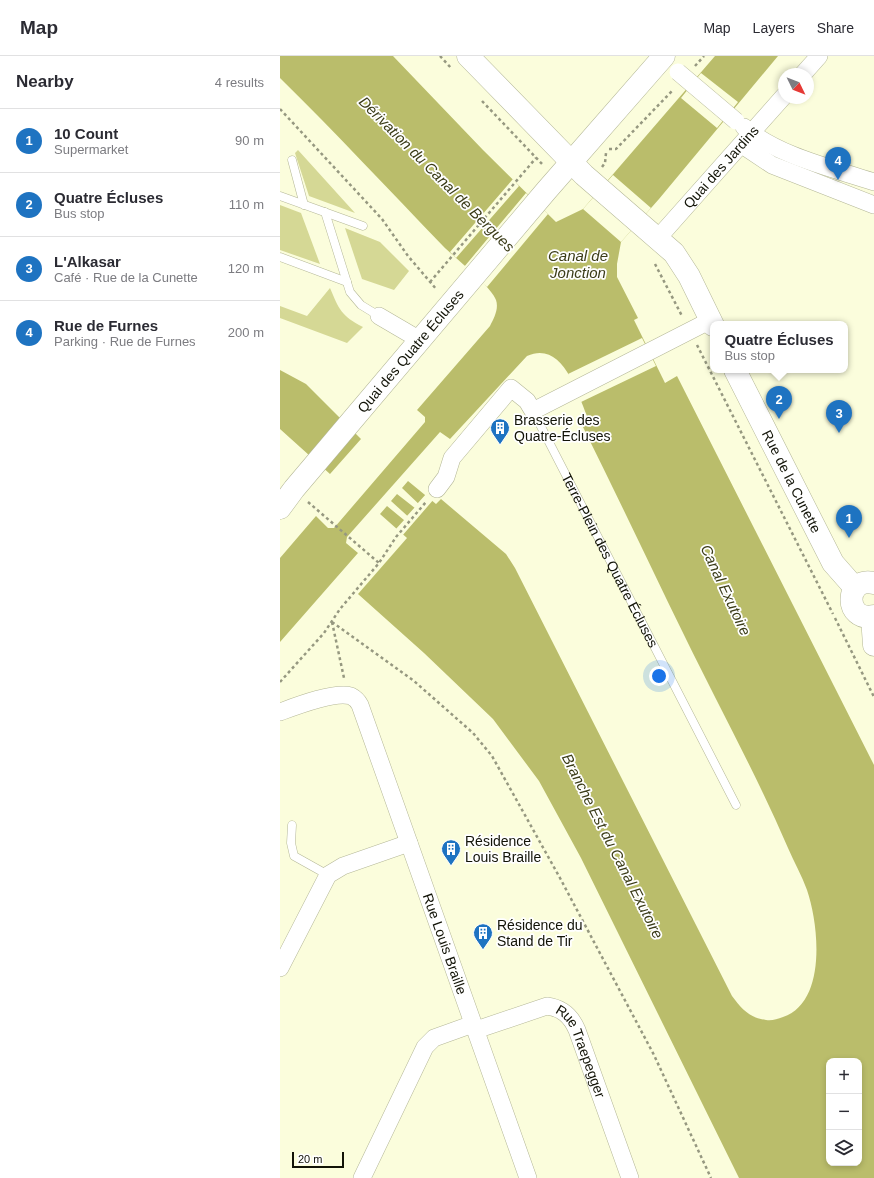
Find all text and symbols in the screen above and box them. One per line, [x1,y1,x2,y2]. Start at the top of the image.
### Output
text: Map [20,17,58,38]
text: Map [703,20,731,36]
text: Layers [753,20,795,36]
text: Share [817,20,854,36]
north arrow [778,68,814,104]
text: Nearby [16,72,74,91]
text: 4 results [215,75,264,90]
water label: Dérivation du Canal de Bergues [356,93,519,256]
street label: Quai des Jardins [680,122,762,212]
text: 10 Count [54,125,118,142]
text: 1 [25,133,33,148]
text: 90 m [235,133,264,148]
text: Supermarket [54,142,128,157]
pin: 4 [825,147,851,180]
text: Quatre Écluses [54,189,163,206]
text: 2 [25,197,33,212]
text: 110 m [229,197,264,212]
text: Bus stop [54,206,105,221]
water label: Canal de Jonction [548,247,608,281]
text: L'Alkasar [54,253,121,270]
text: 3 [25,261,33,276]
text: 120 m [228,261,264,276]
text: Café · Rue de la Cunette [54,270,198,285]
street label: Quai des Quatre Écluses [354,287,467,416]
text: Rue de Furnes [54,317,158,334]
popup [710,321,848,373]
text: 4 [25,325,33,340]
text: 200 m [228,325,264,340]
text: Quatre Écluses [724,331,834,348]
text: Parking · Rue de Furnes [54,334,196,349]
text: Bus stop [724,348,775,363]
pin: 2 [766,386,792,419]
pin: 3 [826,400,852,433]
place label: Brasserie des Quatre-Écluses [514,412,610,444]
building icon: Brasserie des Quatre-Écluses [489,417,511,445]
street label: Rue de la Cunette [759,427,824,536]
street label: Terre-Plein des Quatre Écluses [558,470,661,650]
pin: 1 [836,505,862,538]
water label: Canal Exutoire [698,542,754,638]
your location [649,666,669,686]
water label: Branche Est du Canal Exutoire [559,751,667,941]
place label: Résidence Louis Braille [465,833,541,865]
building icon: Résidence Louis Braille [440,838,462,866]
street label: Rue Louis Braille [420,891,470,997]
place label: Résidence du Stand de Tir [497,917,583,949]
building icon: Résidence du Stand de Tir [472,922,494,950]
street label: Rue Traepegger [553,1001,609,1100]
map controls [826,1058,862,1166]
button: + [826,1058,862,1094]
button: − [826,1094,862,1130]
button: layers [826,1130,862,1166]
scale bar [292,1150,344,1169]
text: 20 m [298,1153,322,1165]

